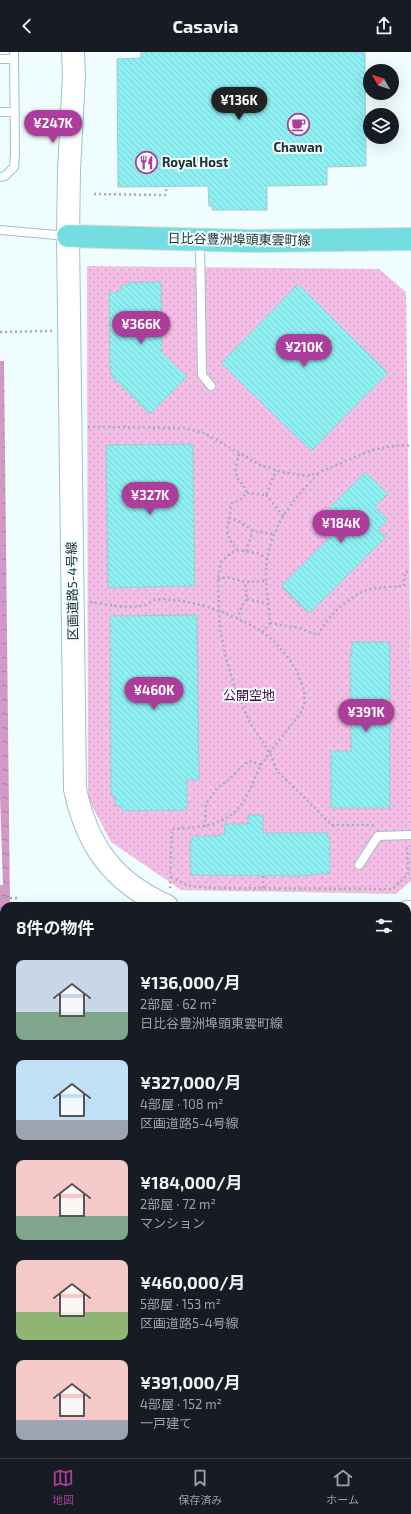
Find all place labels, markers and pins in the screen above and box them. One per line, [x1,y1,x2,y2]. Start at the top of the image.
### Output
pin: ¥136K [211,87,267,121]
pin: ¥247K [25,110,81,144]
cafe icon: Chawan [285,112,311,138]
place label: Chawan [273,139,323,155]
restaurant icon: Royal Host [133,149,159,175]
place label: Royal Host [162,154,229,170]
pin: ¥366K [113,311,169,345]
pin: ¥210K [276,334,332,368]
pin: ¥327K [122,482,178,516]
pin: ¥184K [313,510,369,544]
pin: ¥460K [126,677,182,711]
pin: ¥391K [338,699,394,733]

